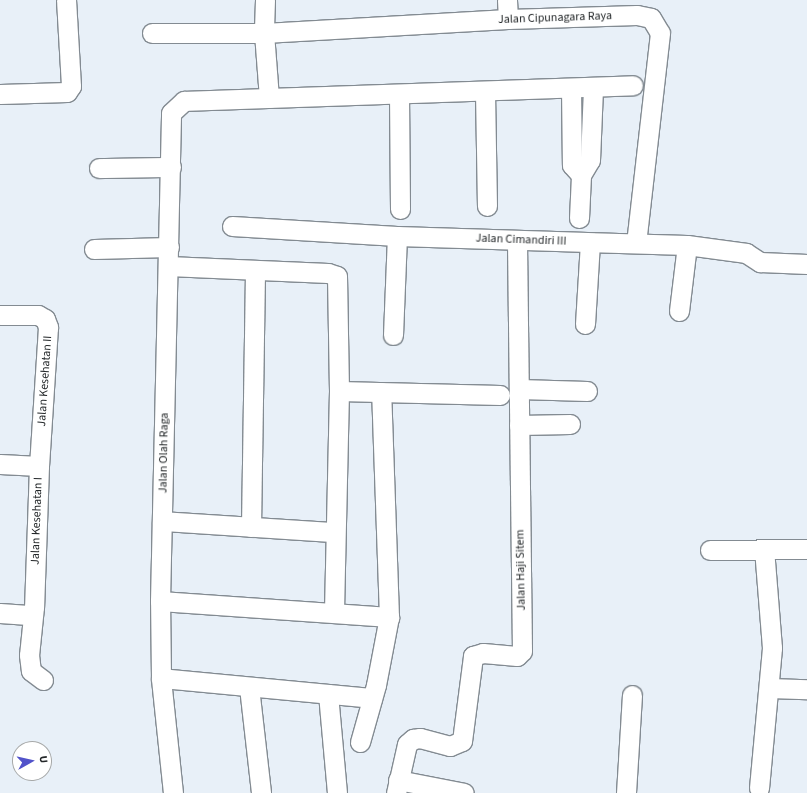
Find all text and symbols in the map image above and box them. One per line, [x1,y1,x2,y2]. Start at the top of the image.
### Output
street label: Jalan Cipunagara Raya [498,9,612,27]
street label: Jalan Cimandiri III [475,231,567,249]
street label: Jalan Kesehatan II [35,335,55,427]
street label: Jalan Olah Raga [156,413,172,493]
street label: Jalan Kesehatan I [28,477,46,565]
street label: Jalan Haji Sitem [513,529,529,611]
north arrow [12,741,52,781]
text: U [35,755,51,764]

